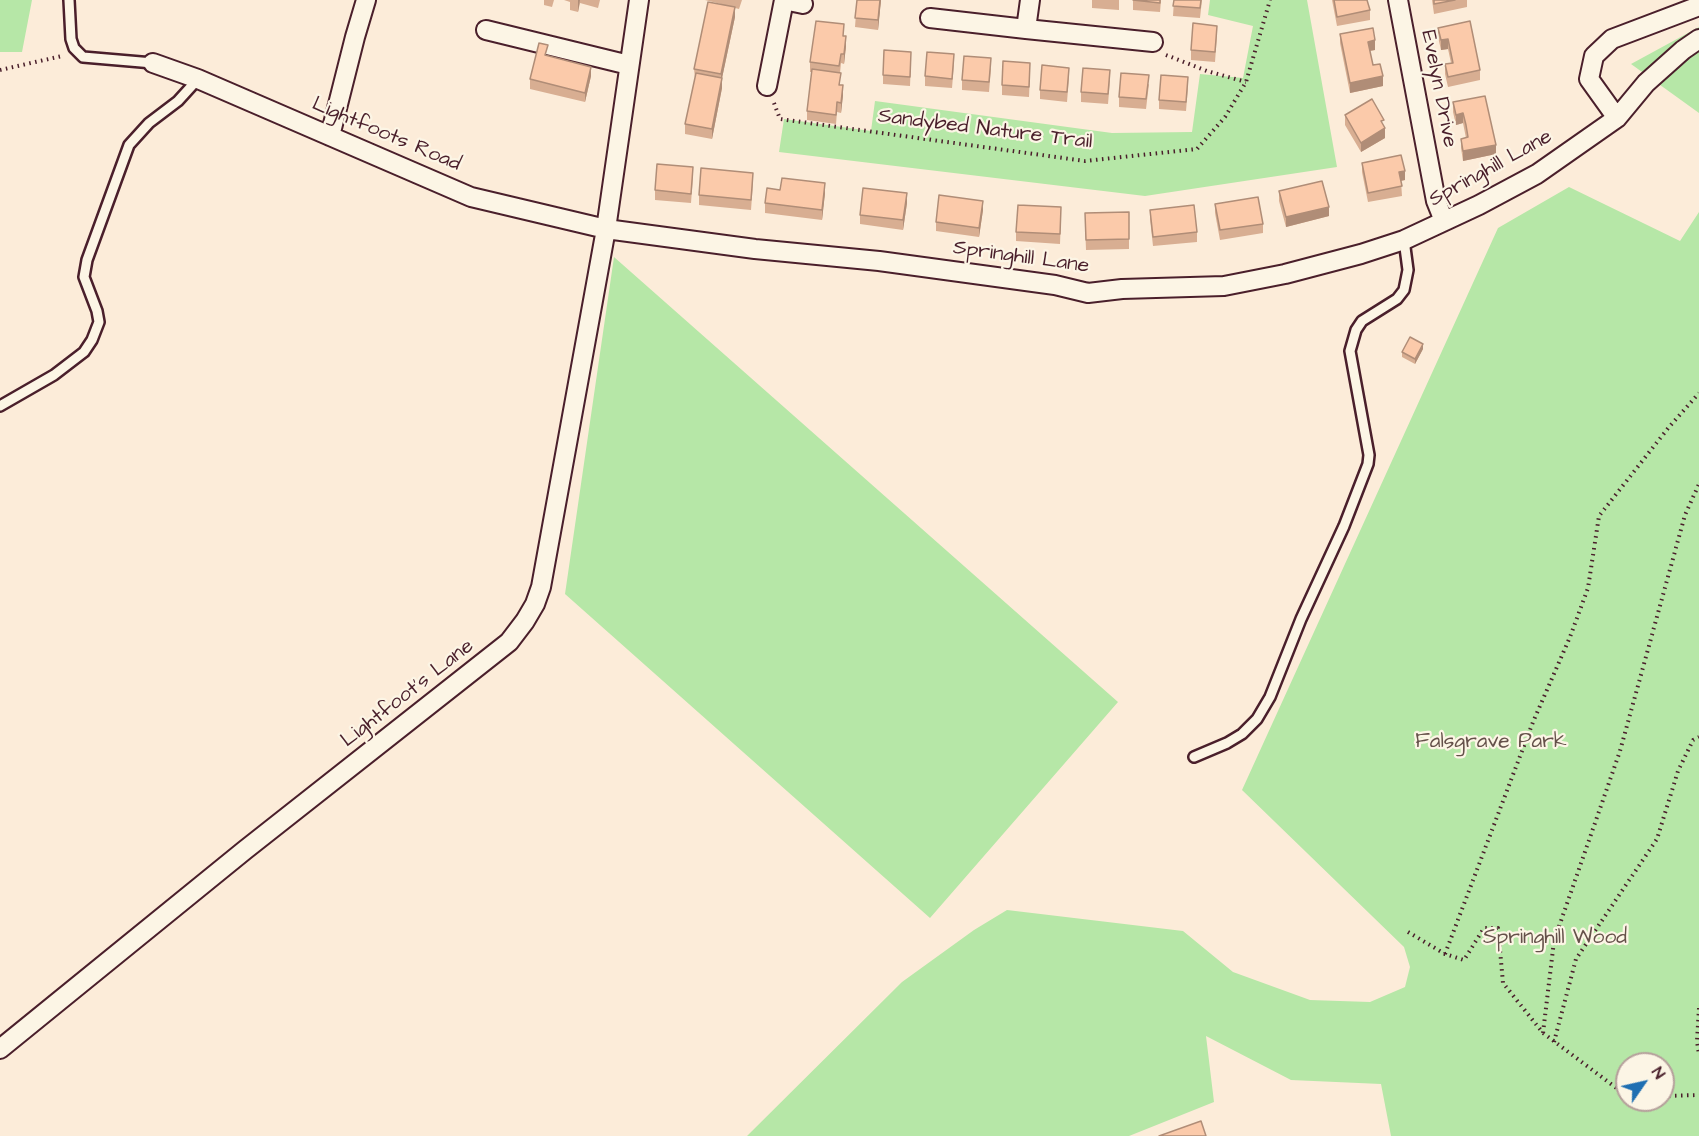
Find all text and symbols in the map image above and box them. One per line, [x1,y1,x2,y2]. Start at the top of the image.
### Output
street label: Evelyn Drive [1414,28,1462,150]
street label: Lightfoots Road [308,92,464,178]
street label: Sandybed Nature Trail [877,104,1093,156]
street label: Springhill Lane [1425,125,1557,213]
street label: Springhill Lane [951,236,1091,280]
street label: Lightfoot's Lane [337,634,479,754]
park label: Falsgrave Park [1415,730,1567,756]
park label: Springhill Wood [1483,926,1627,952]
north arrow [1615,1052,1675,1112]
text: N [1646,1063,1670,1083]

